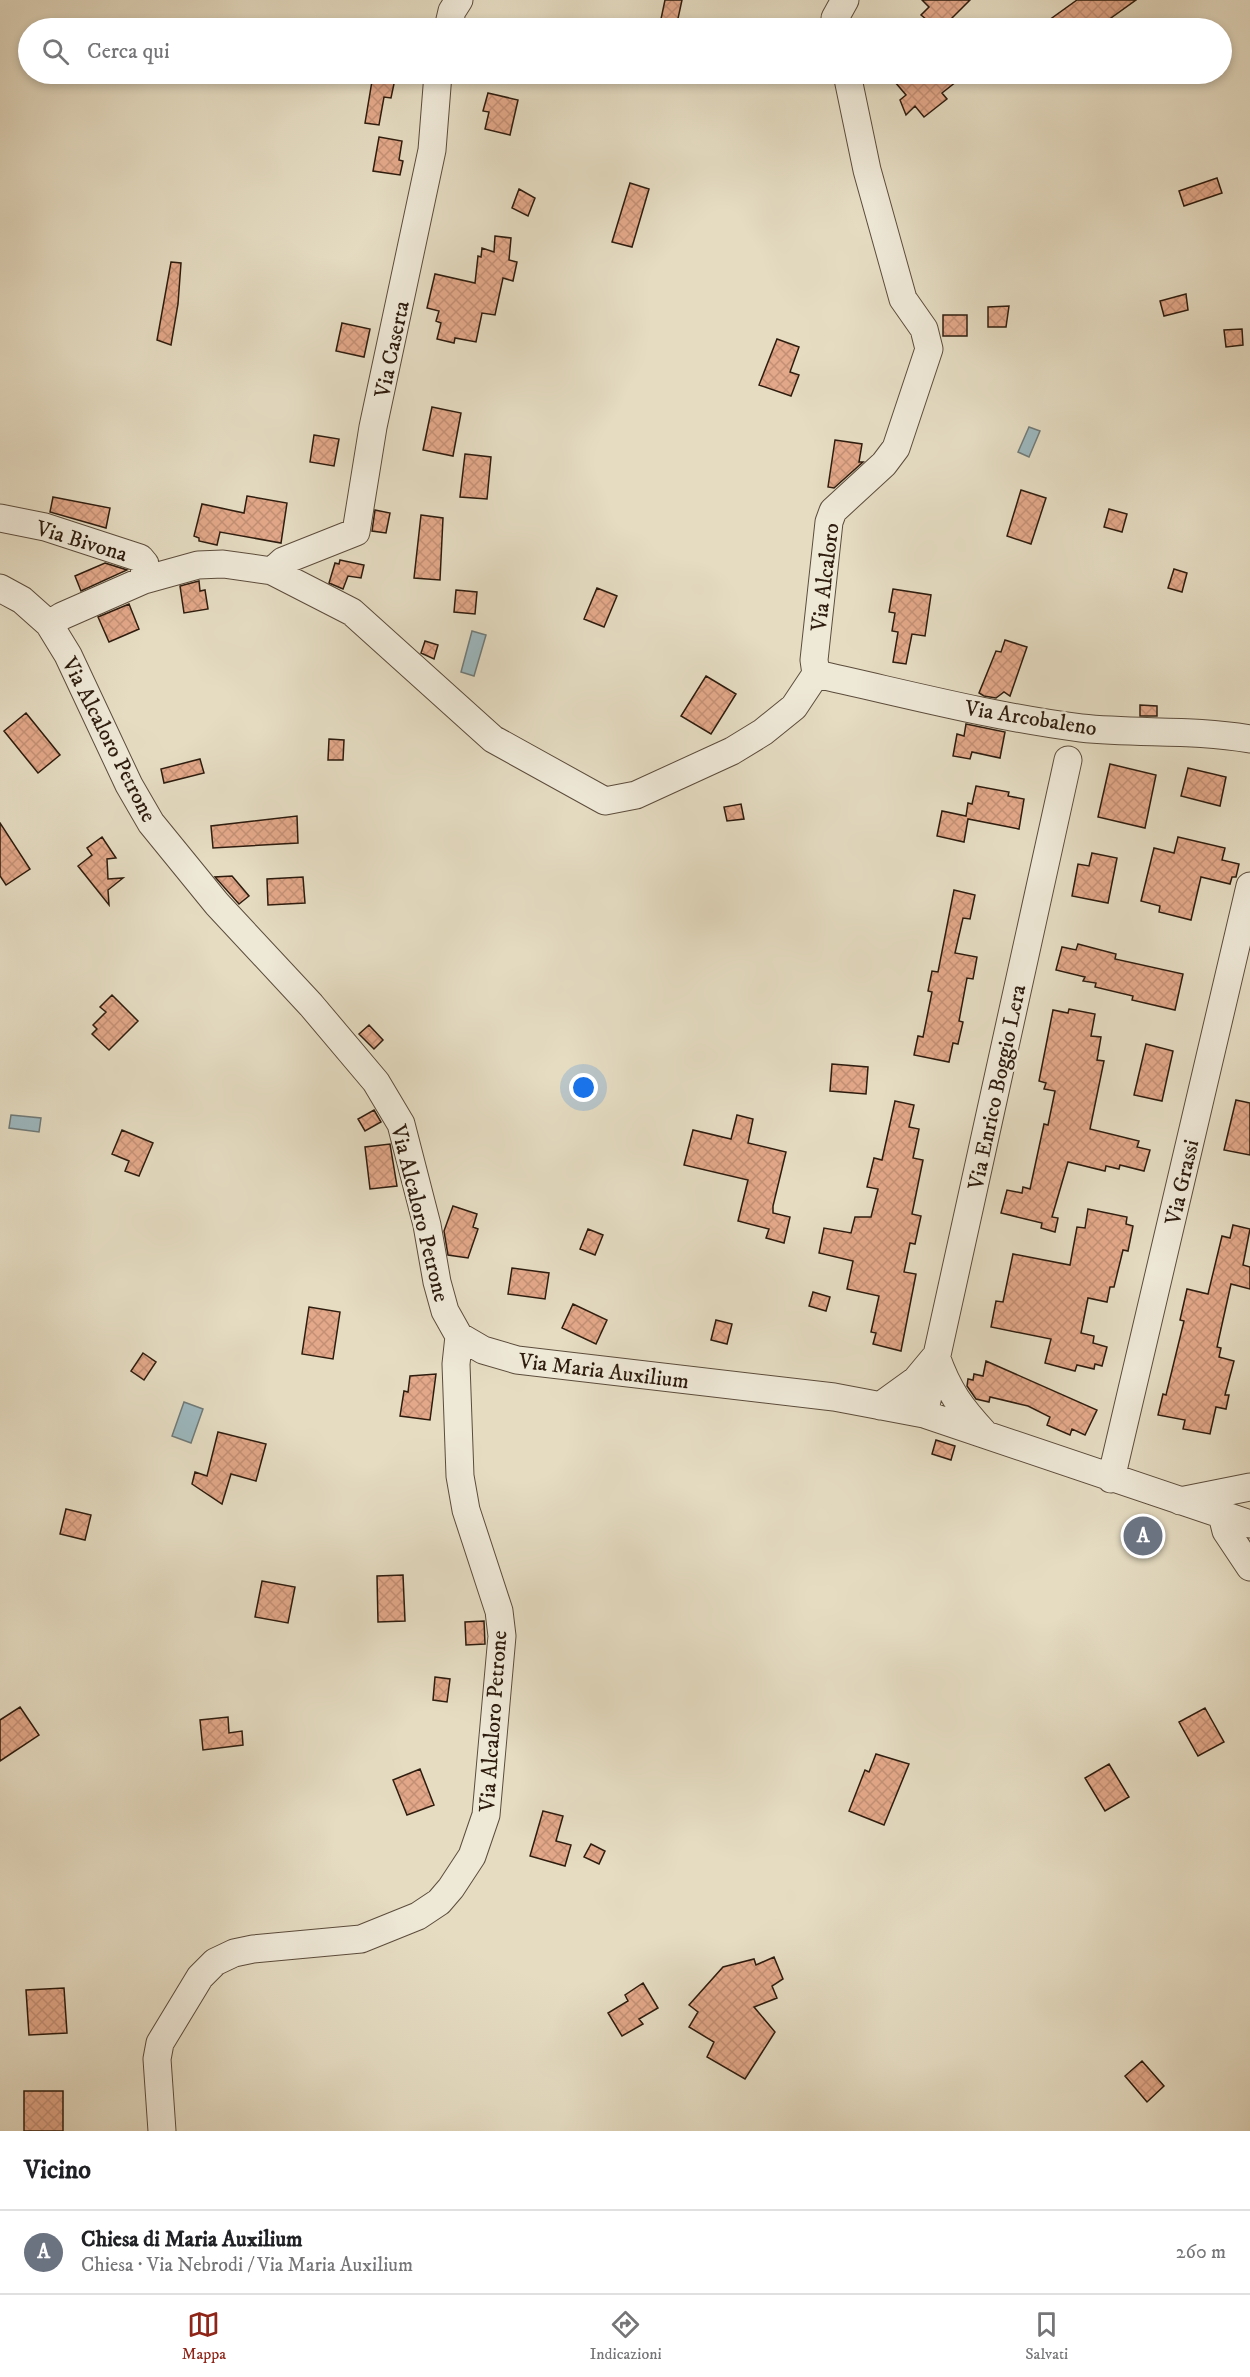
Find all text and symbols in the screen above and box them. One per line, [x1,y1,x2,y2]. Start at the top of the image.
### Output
search box [18,18,1232,84]
icon: search [39,35,72,68]
text: Cerca qui [87,38,170,65]
street label: Via Caserta [369,298,416,401]
street label: Via Bivona [32,514,131,568]
street label: Via Alcaloro [805,521,846,634]
street label: Via Alcaloro Petrone [55,652,162,827]
street label: Via Arcobaleno [962,695,1099,742]
street label: Via Enrico Boggio Lera [962,982,1033,1193]
your location [569,1073,598,1102]
street label: Via Alcaloro Petrone [384,1121,455,1305]
street label: Via Grassi [1159,1137,1205,1229]
street label: Via Maria Auxilium [516,1348,691,1395]
pin: A [1124,1514,1162,1558]
street label: Via Alcaloro Petrone [474,1630,513,1814]
text: Vicino [24,2154,91,2187]
text: Chiesa di Maria Auxilium [81,2226,303,2253]
text: A [37,2240,50,2265]
text: 260 m [1176,2240,1226,2265]
text: Chiesa · Via Nebrodi / Via Maria Auxilium [81,2253,413,2278]
tab: Mappa [182,2308,226,2364]
tab: Indicazioni [590,2308,662,2364]
tab: Salvati [1025,2308,1068,2364]

